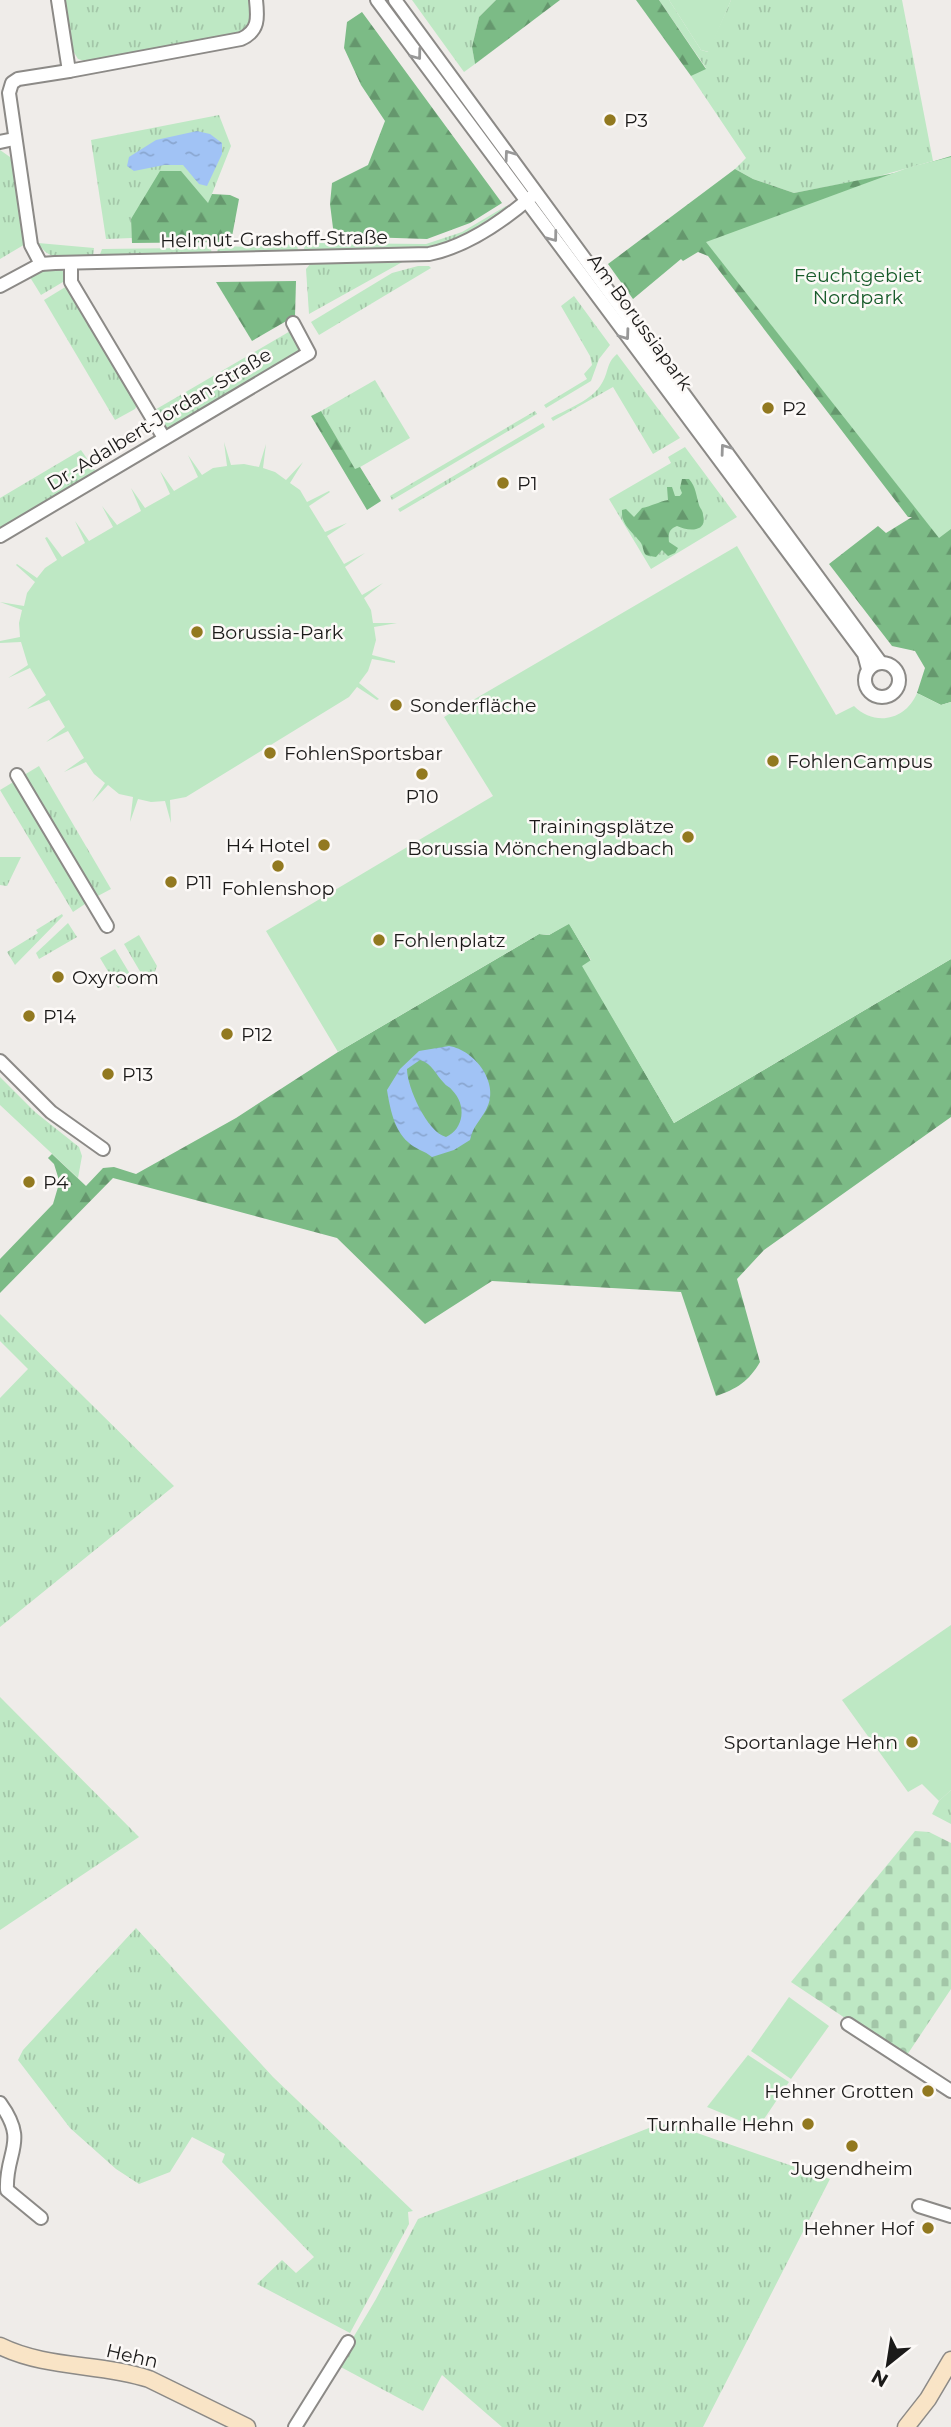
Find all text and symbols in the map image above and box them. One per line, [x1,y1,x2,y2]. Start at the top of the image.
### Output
one-way arrow [409,47,422,60]
place label: P3 [624,109,648,132]
marker: P3 [602,112,618,128]
one-way arrow [504,150,517,163]
street label: Helmut-Grashoff-Straße [160,226,388,252]
one-way arrow [545,229,558,242]
street label: Am Borussiapark [583,249,698,395]
park label: Feuchtgebiet Nordpark [794,264,922,309]
one-way arrow [617,327,630,340]
street label: Dr.-Adalbert-Jordan-Straße [43,343,275,495]
place label: P2 [782,397,807,420]
marker: P2 [760,400,776,416]
one-way arrow [721,444,734,457]
place label: P1 [517,472,538,495]
marker: P1 [495,475,511,491]
place label: Borussia-Park [211,621,344,644]
marker: Borussia-Park [189,624,205,640]
place label: Sonderfläche [410,694,536,717]
marker: Sonderfläche [388,697,404,713]
place label: FohlenSportsbar [284,742,443,765]
marker: FohlenSportsbar [262,745,278,761]
place label: FohlenCampus [787,750,933,773]
marker: FohlenCampus [765,753,781,769]
marker: P10 [414,766,430,782]
place label: P10 [405,785,439,808]
place label: Trainingsplätze Borussia Mönchengladbach [407,815,674,860]
marker: Trainingsplätze Borussia Mönchengladbach [680,829,696,845]
place label: H4 Hotel [226,834,310,857]
marker: H4 Hotel [316,837,332,853]
marker: Fohlenshop [270,858,286,874]
place label: P11 [185,871,212,894]
marker: P11 [163,874,179,890]
place label: Fohlenshop [222,877,335,900]
place label: Fohlenplatz [393,929,506,952]
marker: Fohlenplatz [371,932,387,948]
place label: Oxyroom [72,966,159,989]
marker: Oxyroom [50,969,66,985]
place label: P14 [43,1005,77,1028]
marker: P14 [21,1008,37,1024]
place label: P12 [241,1023,273,1046]
marker: P12 [219,1026,235,1042]
place label: P13 [122,1063,153,1086]
marker: P13 [100,1066,116,1082]
place label: P4 [43,1171,69,1194]
marker: P4 [21,1174,37,1190]
place label: Sportanlage Hehn [724,1731,898,1754]
marker: Sportanlage Hehn [904,1734,920,1750]
place label: Hehner Grotten [764,2080,914,2103]
marker: Hehner Grotten [920,2083,936,2099]
place label: Turnhalle Hehn [647,2113,794,2136]
marker: Turnhalle Hehn [800,2116,816,2132]
marker: Jugendheim [844,2138,860,2154]
place label: Jugendheim [790,2157,913,2180]
place label: Hehner Hof [804,2217,916,2240]
marker: Hehner Hof [920,2220,936,2236]
north arrow [853,2329,923,2399]
street label: Hehn [104,2339,160,2373]
text: N [867,2364,892,2392]

